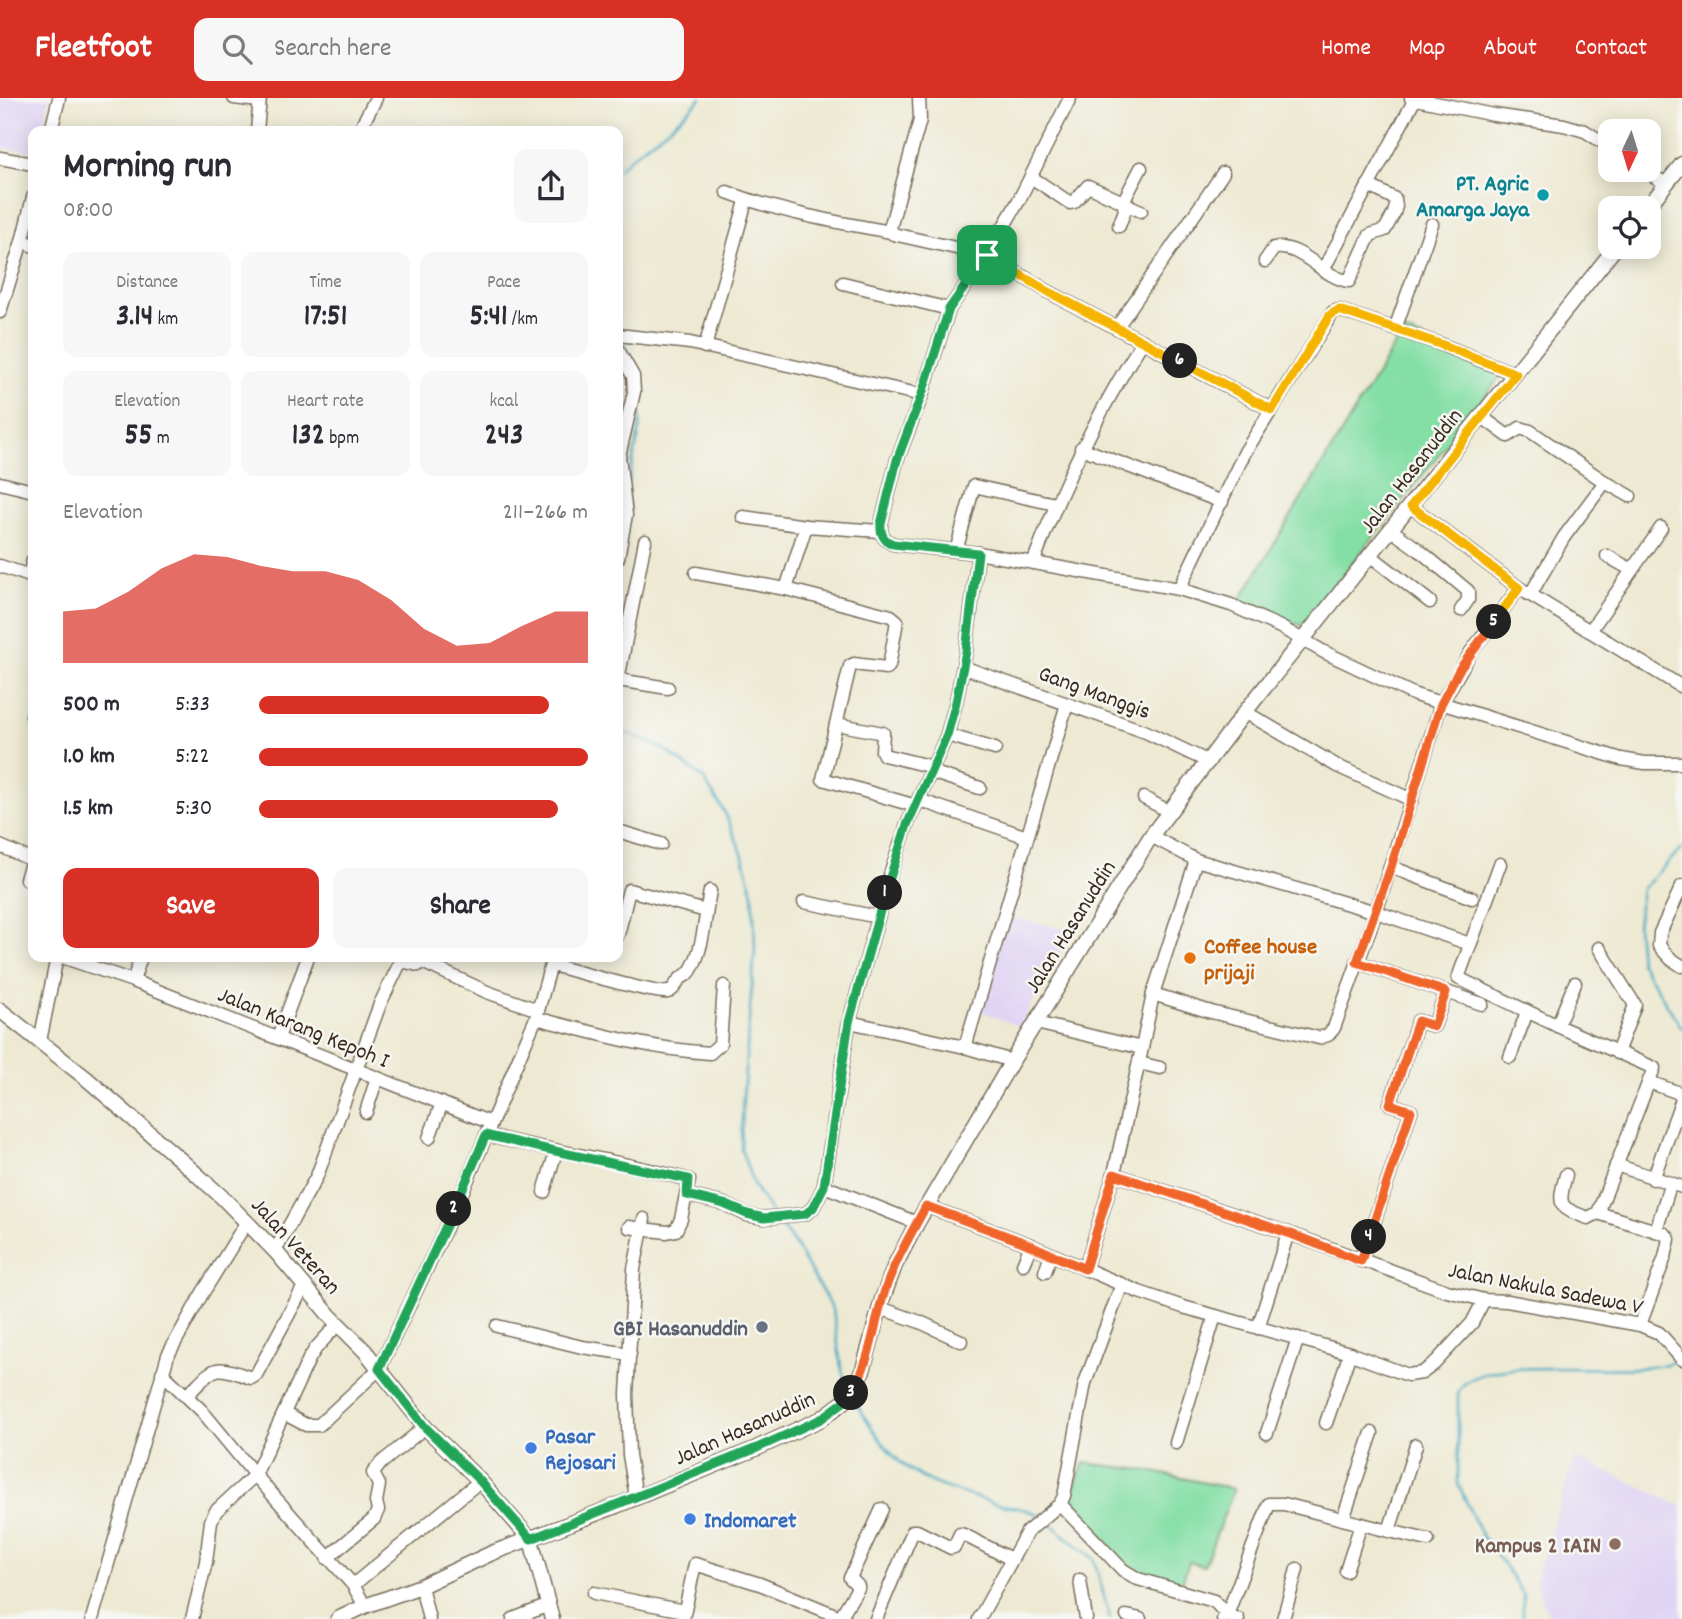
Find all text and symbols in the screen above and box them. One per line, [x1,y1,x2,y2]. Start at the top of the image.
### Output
search box [194,18,684,81]
text: Fleetfoot [35,26,152,73]
icon: search [218,30,256,68]
text: Search here [274,31,391,68]
text: Home [1321,32,1371,66]
text: Map [1409,32,1445,66]
text: About [1483,32,1537,66]
text: Contact [1575,32,1647,66]
north arrow [1598,119,1661,182]
map controls [1598,119,1661,259]
text: Morning run [63,141,232,196]
button: share [514,149,588,223]
place label: PT. Agric Amarga Jaya [1416,169,1530,228]
marker: PT. Agric Amarga Jaya [1535,187,1551,203]
text: 08:00 [63,195,114,228]
button: locate [1598,196,1661,259]
pin [957,225,1017,285]
icon: arrive [968,236,1006,274]
text: Distance [116,270,178,297]
text: Time [309,270,342,297]
text: Pace [487,270,521,297]
text: 3.14 [116,297,153,340]
text: 17:51 [304,297,347,340]
text: 5:41 [470,297,507,340]
text: km [153,307,178,334]
text: /km [507,307,538,334]
pin: 6 [1162,344,1198,378]
text: 6 [1175,347,1184,374]
text: Elevation [114,389,180,416]
text: Heart rate [287,389,364,416]
text: kcal [489,389,518,416]
street label: Jalan Hasanuddin [1353,402,1472,542]
text: 55 [125,416,152,459]
text: 132 [292,416,325,459]
text: 243 [484,416,523,459]
text: m [152,426,170,453]
text: bpm [325,426,359,453]
text: Elevation [63,497,143,530]
text: 211–266 m [503,497,588,530]
pin: 5 [1476,604,1512,640]
text: 5 [1489,608,1498,635]
street label: Gang Manggis [1033,659,1155,730]
text: 500 m [63,689,120,722]
text: 5:33 [175,689,210,722]
text: 1.0 km [63,741,115,774]
text: 5:22 [175,741,210,774]
text: 1.5 km [63,793,113,826]
text: 5:30 [175,793,212,826]
street label: Jalan Hasanuddin [1018,855,1126,1001]
button: Save [63,868,319,948]
button: Share [333,868,588,948]
pin: 1 [868,876,903,910]
text: 1 [882,879,887,906]
place label: Coffee house prijaji [1204,932,1317,991]
marker: Coffee house prijaji [1182,950,1198,966]
street label: Jalan Karang Kepoh I [212,980,393,1079]
street label: Jalan Veteran [242,1191,347,1303]
pin: 2 [436,1192,472,1226]
text: 2 [449,1195,458,1222]
pin: 4 [1352,1220,1386,1254]
text: 4 [1365,1223,1372,1250]
street label: Jalan Nakula Sadewa V [1445,1255,1646,1326]
place label: GBI Hasanuddin [613,1314,748,1347]
marker: GBI Hasanuddin [754,1319,770,1335]
pin: 3 [834,1376,868,1410]
text: 3 [846,1379,855,1406]
street label: Jalan Hasanuddin [670,1384,821,1476]
place label: Pasar Rejosari [545,1422,617,1481]
marker: Pasar Rejosari [523,1440,539,1456]
place label: Indomaret [704,1506,797,1539]
marker: Indomaret [682,1511,698,1527]
place label: Kampus 2 IAIN [1475,1531,1601,1564]
marker: Kampus 2 IAIN [1607,1536,1623,1552]

